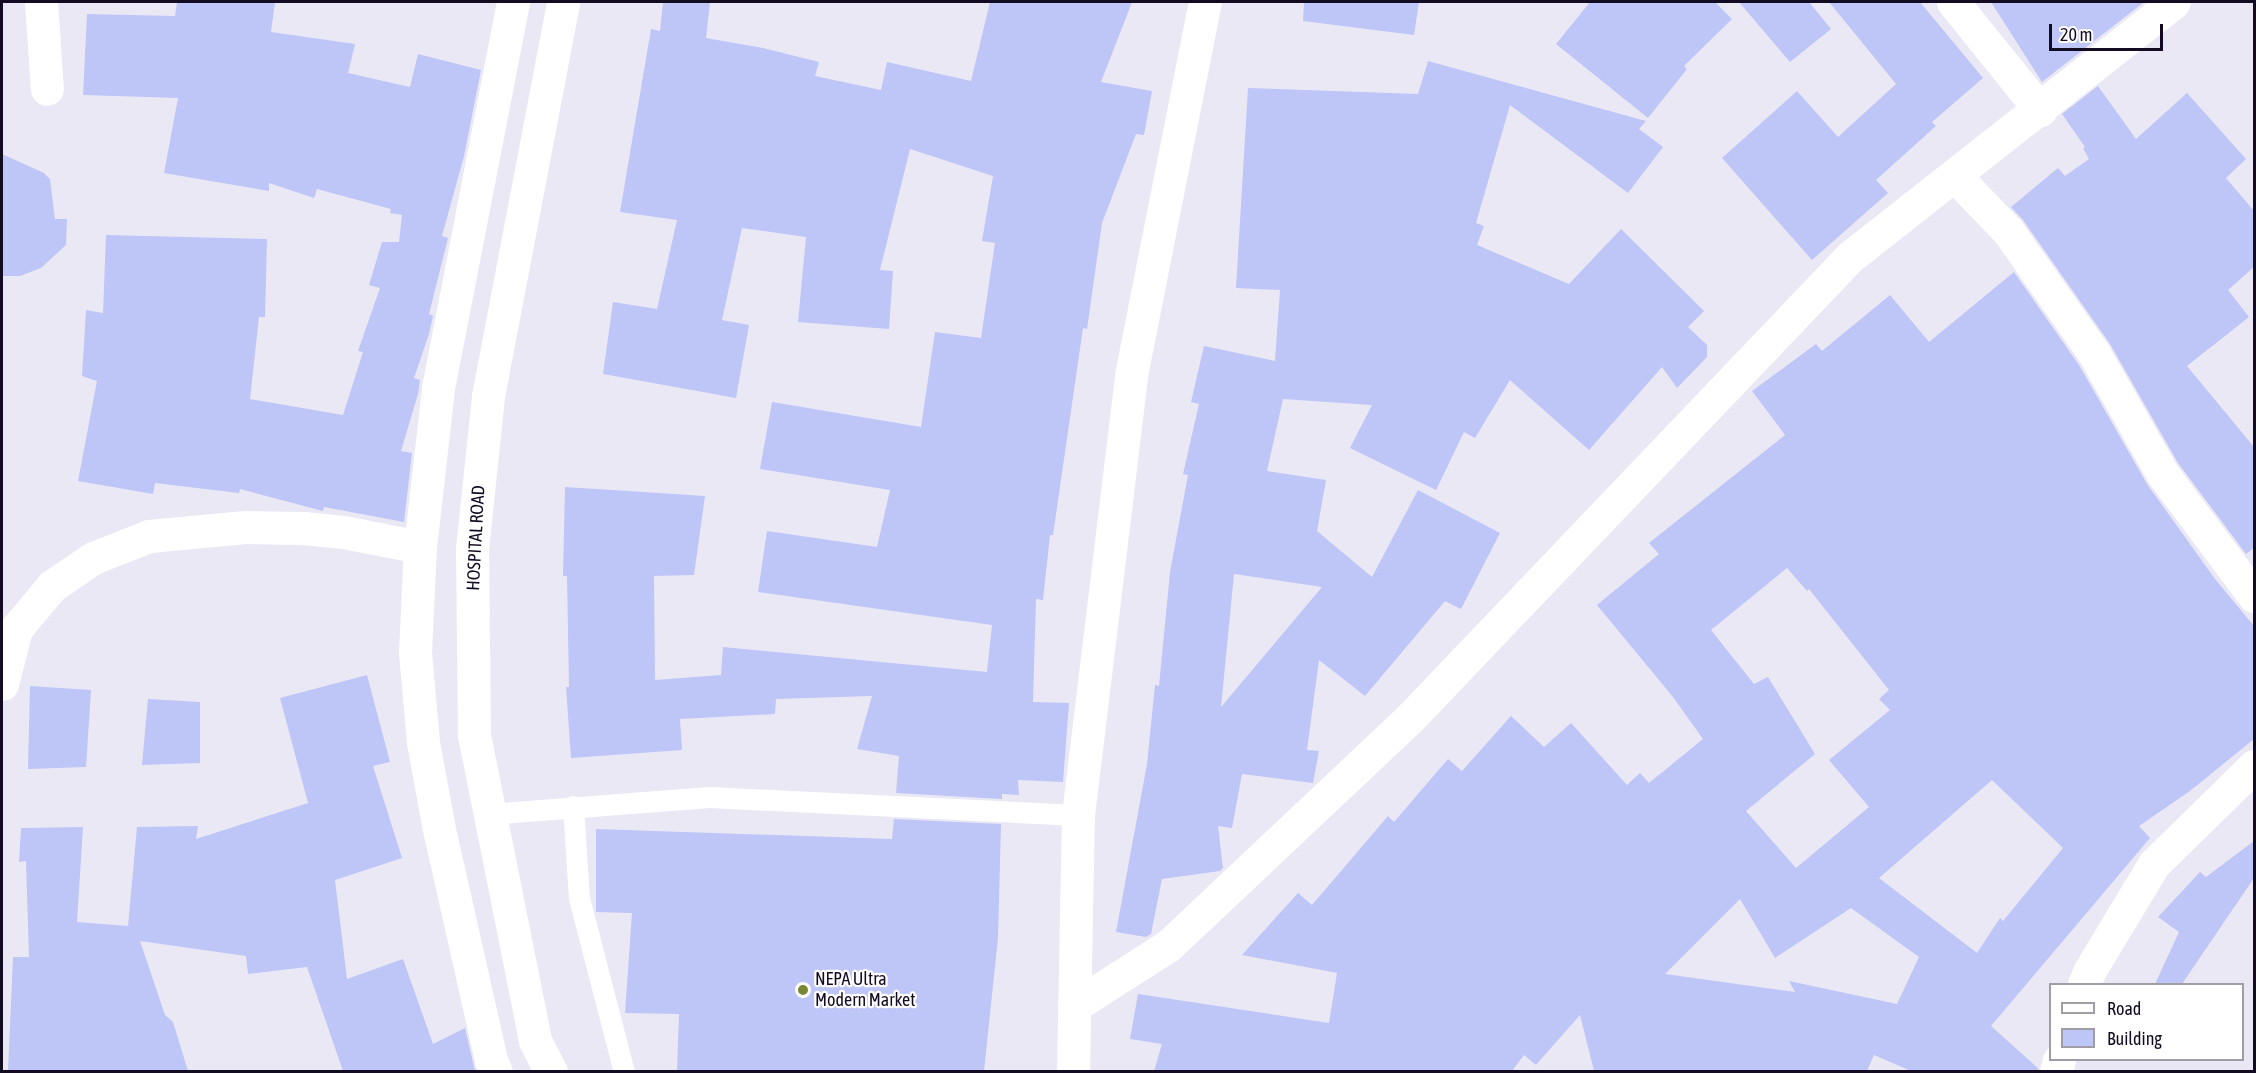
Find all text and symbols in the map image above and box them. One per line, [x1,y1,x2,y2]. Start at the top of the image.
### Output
scale bar [2052,12,2166,50]
text: 20 m [2060,24,2092,45]
street label: HOSPITAL ROAD [462,485,490,591]
place label: NEPA Ultra Modern Market [815,969,915,1012]
marker: NEPA Ultra Modern Market [796,983,810,997]
legend [2049,983,2244,1061]
text: Road [2107,998,2141,1019]
text: Building [2107,1028,2162,1049]

